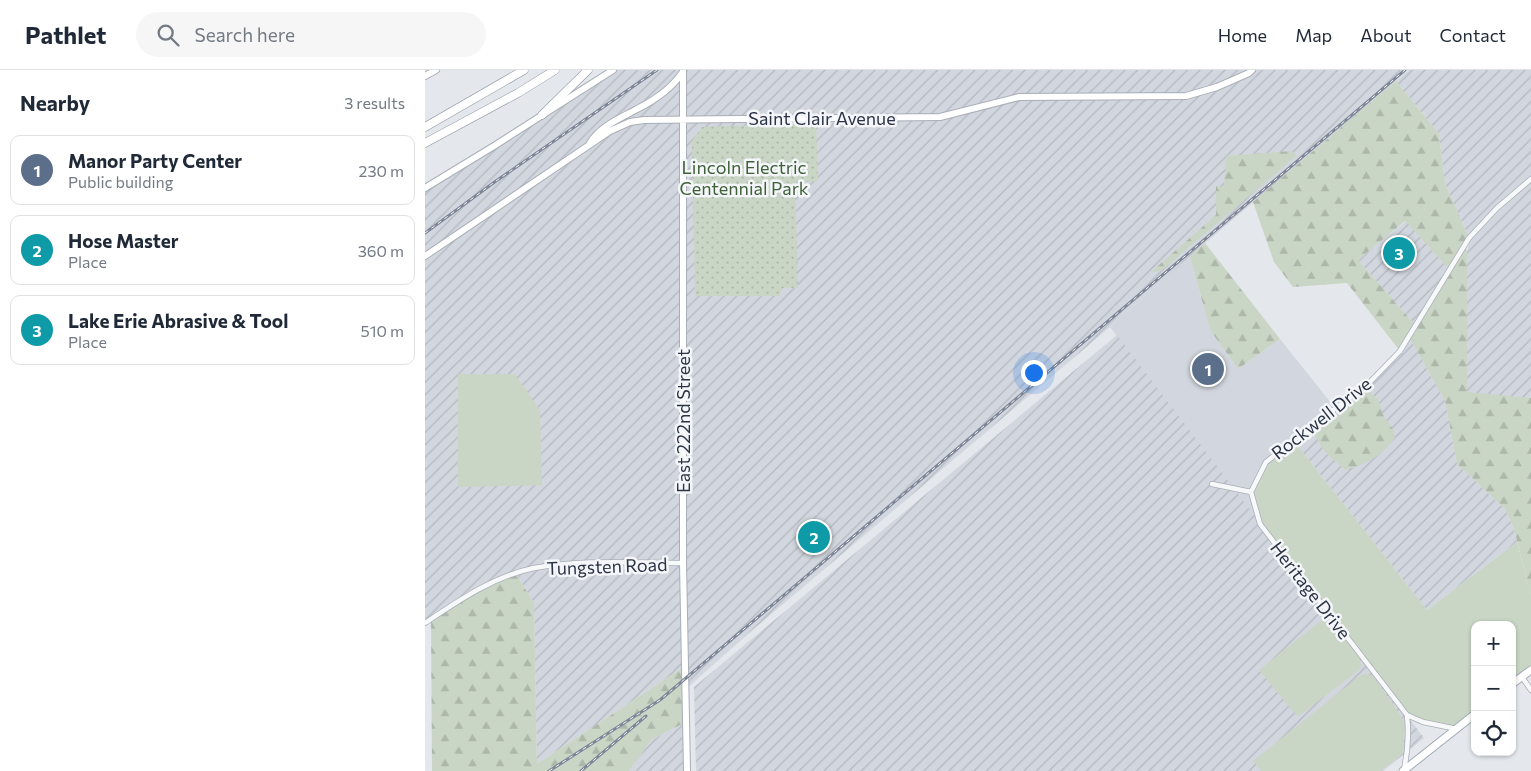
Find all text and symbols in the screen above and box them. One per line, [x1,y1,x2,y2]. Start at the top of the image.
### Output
search box [136,12,486,57]
text: Pathlet [25,20,106,49]
icon: search [154,21,182,49]
text: Search here [194,23,295,46]
text: Home [1218,24,1267,46]
text: Map [1295,24,1332,46]
text: About [1360,24,1412,46]
text: Contact [1440,24,1506,46]
text: Nearby [20,90,90,115]
text: 3 results [344,93,405,112]
street label: Saint Clair Avenue [748,107,896,129]
text: Manor Party Center [68,149,242,172]
park label: Lincoln Electric Centennial Park [679,156,809,199]
text: 1 [33,161,41,180]
text: 230 m [359,161,404,180]
text: Public building [68,172,173,191]
text: Hose Master [68,229,179,252]
pin: 3 [1383,234,1415,272]
text: 2 [32,241,42,260]
text: 360 m [358,241,404,260]
text: Place [68,252,107,271]
text: Lake Erie Abrasive & Tool [68,309,288,332]
text: 3 [32,321,42,340]
text: 510 m [361,321,404,340]
text: Place [68,332,107,351]
street label: East 222nd Street [672,349,694,493]
pin: 1 [1192,350,1224,388]
your location [1021,360,1047,386]
street label: Rockwell Drive [1267,372,1375,464]
pin: 2 [798,518,830,556]
street label: Heritage Drive [1266,537,1356,643]
street label: Tungsten Road [546,553,668,579]
map controls [1471,621,1516,756]
button: + [1471,621,1516,666]
button: − [1471,666,1516,711]
button: locate [1471,711,1516,756]

